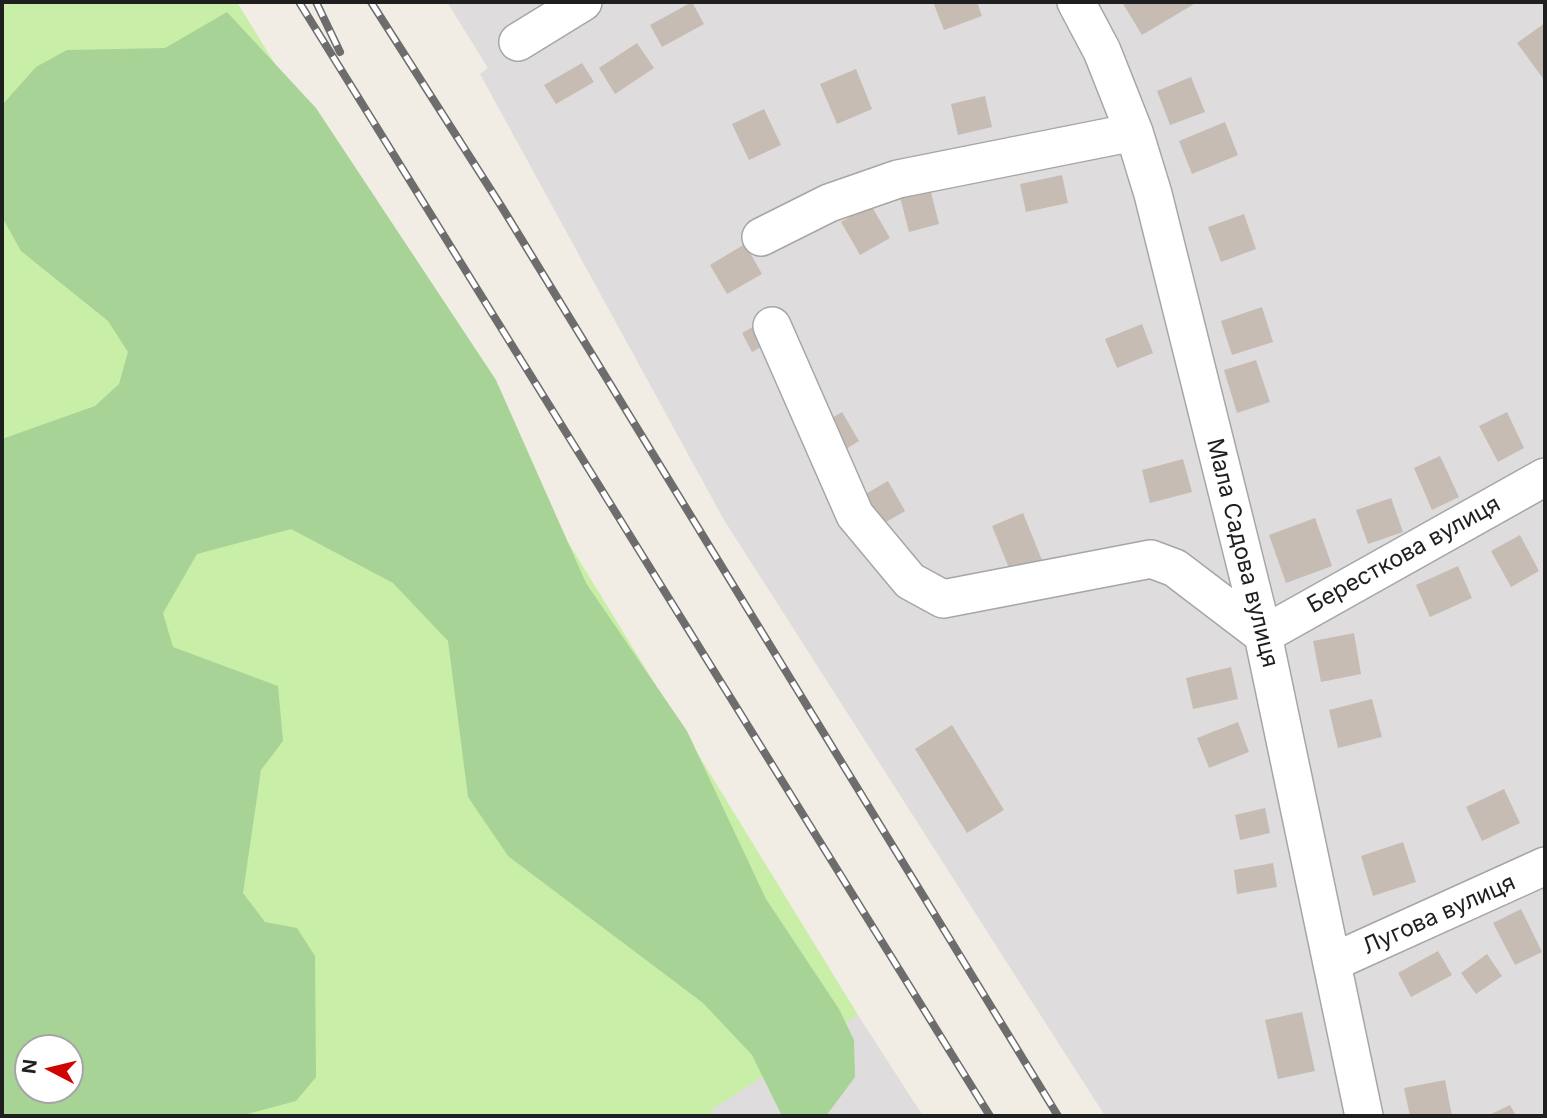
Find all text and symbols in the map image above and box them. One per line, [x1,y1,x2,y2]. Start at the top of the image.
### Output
street label: Мала Садова вулиця [1200,436,1284,670]
street label: Бересткова вулиця [1303,491,1505,619]
street label: Лугова вулиця [1358,869,1520,961]
north arrow [14,1034,84,1104]
text: N [17,1058,42,1075]

